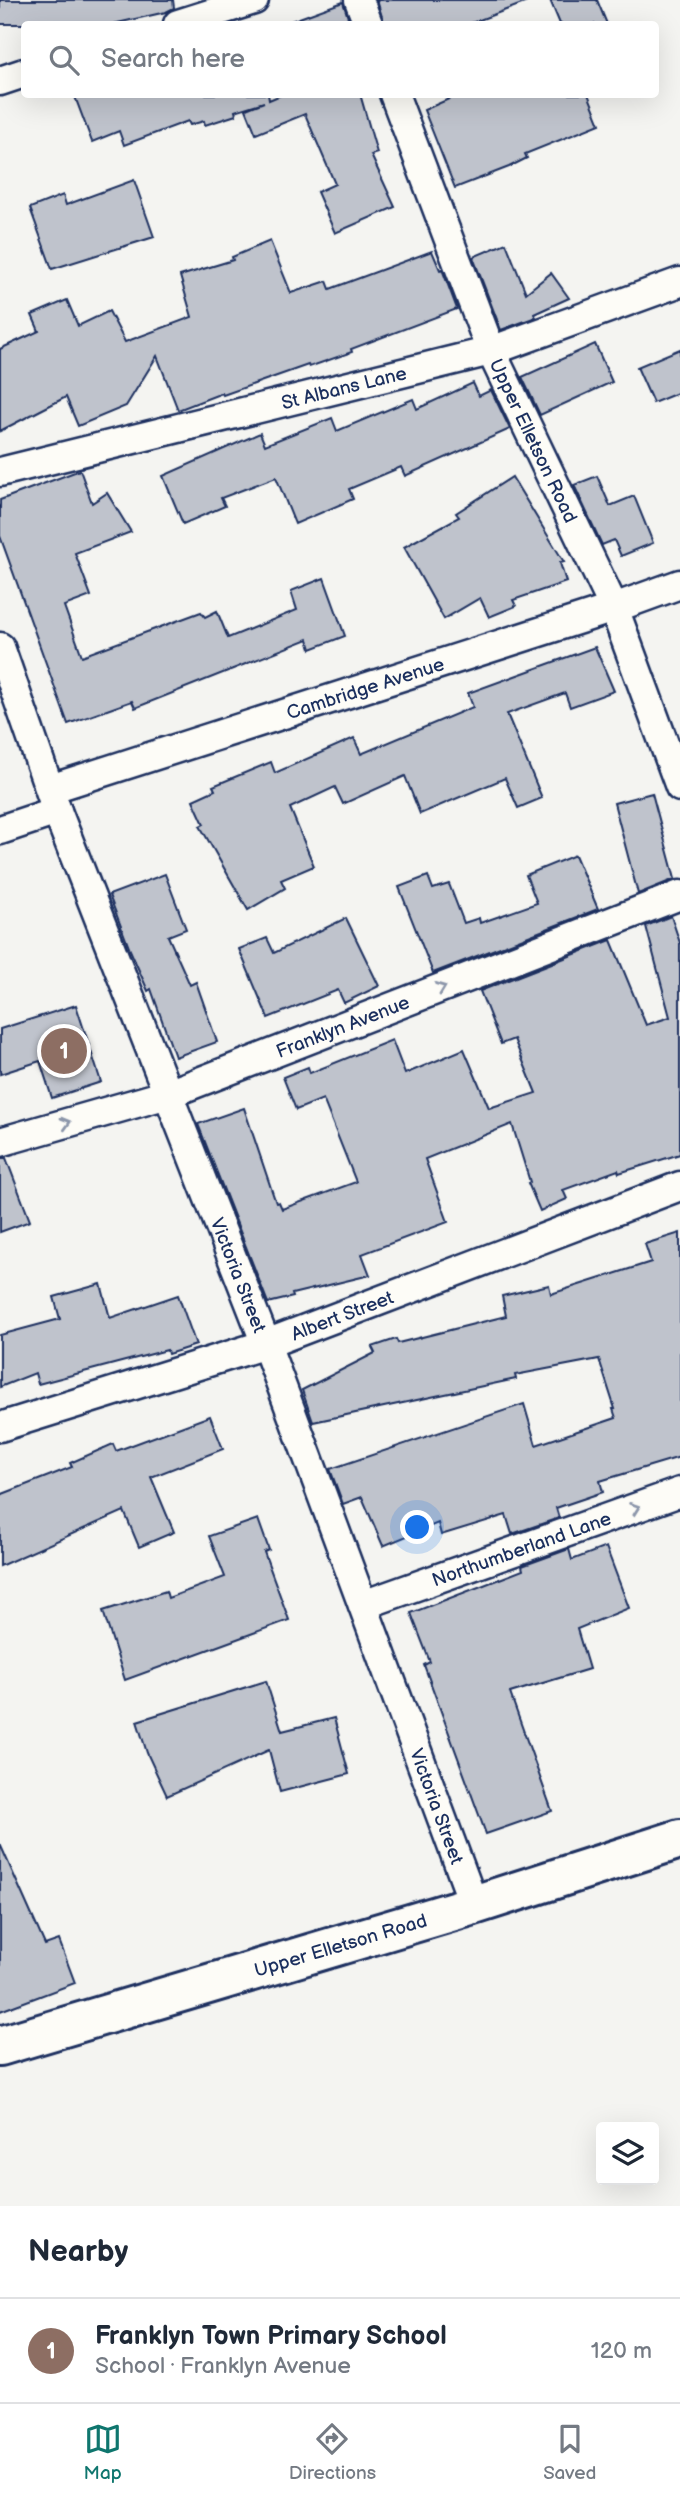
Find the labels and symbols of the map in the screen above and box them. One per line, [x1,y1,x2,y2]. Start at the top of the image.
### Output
street label: Upper Elletson Road [483,355,582,527]
street label: St Albans Lane [279,362,409,415]
street label: Cambridge Avenue [284,653,447,725]
one-way arrow [434,982,446,996]
street label: Franklyn Avenue [273,991,413,1064]
pin: 1 [41,1025,87,1077]
one-way arrow [59,1117,71,1132]
street label: Victoria Street [205,1215,270,1336]
street label: Albert Street [288,1286,397,1346]
one-way arrow [628,1502,640,1516]
street label: Northumberland Lane [429,1508,614,1592]
your location [400,1510,434,1544]
street label: Victoria Street [404,1746,468,1868]
street label: Upper Elletson Road [252,1910,430,1983]

